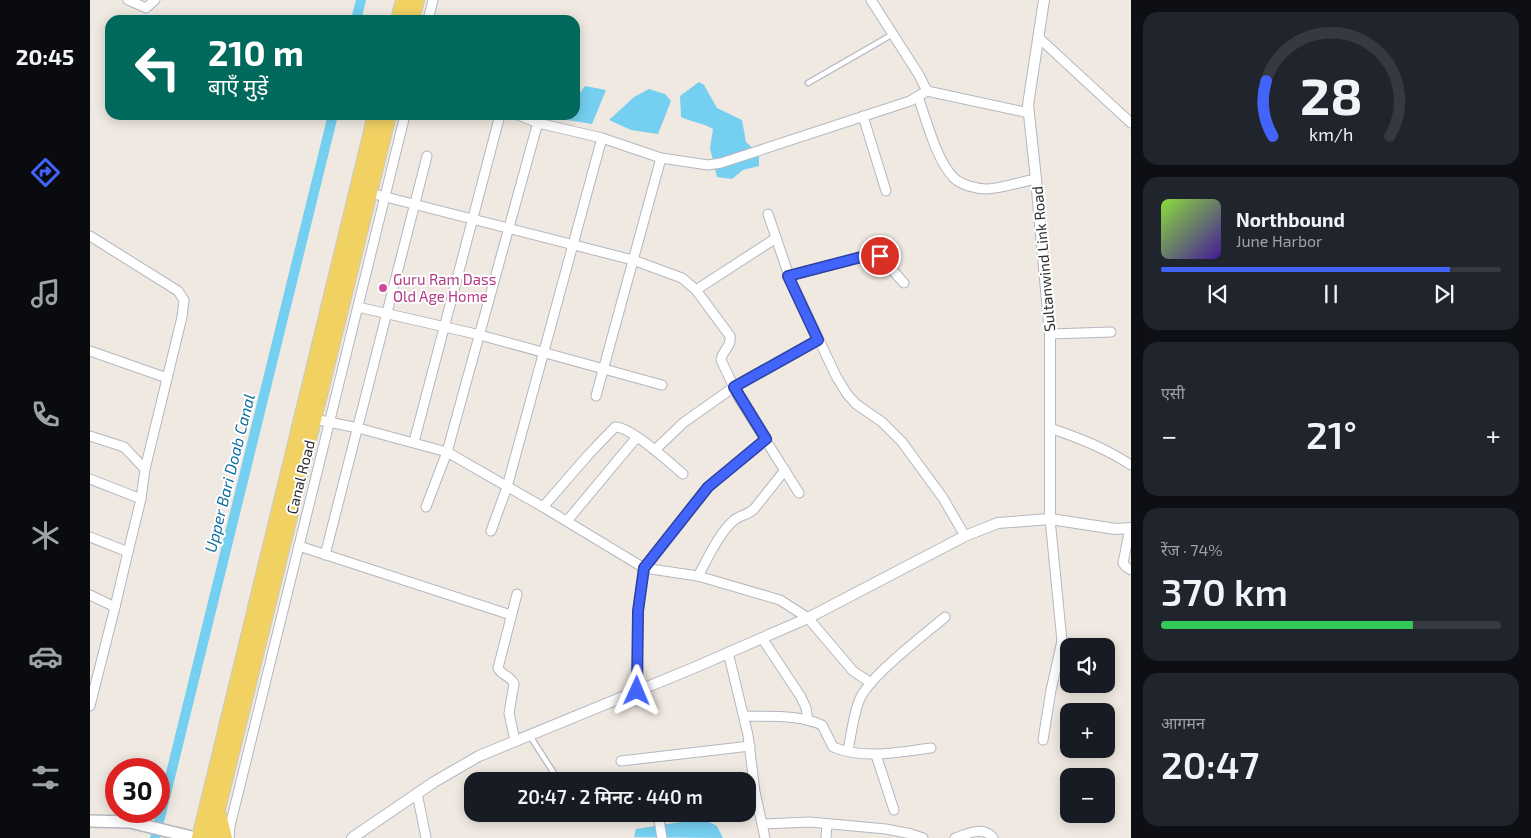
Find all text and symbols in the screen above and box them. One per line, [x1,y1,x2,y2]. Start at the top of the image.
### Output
text: 210 m [208,31,304,73]
icon: left [125,35,190,100]
text: 20:45 [16,43,74,69]
text: 28 [1300,63,1362,125]
text: बाएँ मुड़ें [208,73,268,99]
text: km/h [1309,123,1353,145]
icon: directions [28,155,63,190]
street label: Sultanwind Link Road [1028,185,1058,333]
text: Northbound [1236,208,1345,231]
text: June Harbor [1236,231,1323,250]
pin [859,235,901,277]
icon: arrive [866,242,894,270]
place label: Guru Ram Dass Old Age Home [393,270,496,305]
icon: music [28,276,63,311]
icon: previous [1204,280,1232,308]
icon: pause [1317,280,1345,308]
icon: next [1430,280,1458,308]
marker: Guru Ram Dass Old Age Home [377,282,389,294]
text: एसी [1161,383,1185,402]
water label: Upper Bari Doab Canal [200,392,258,554]
icon: phone [28,397,63,432]
text: 21° [1306,411,1357,457]
text: − [1161,418,1177,452]
text: + [1486,418,1501,452]
street label: Canal Road [282,438,318,516]
icon: climate [28,518,63,553]
text: रेंज · 74% [1161,540,1223,559]
text: 370 km [1161,568,1288,614]
map controls [1060,638,1115,823]
button: sound [1060,638,1115,693]
icon: car [28,639,63,674]
position arrow [610,664,662,716]
button: + [1060,703,1115,758]
text: आगमन [1161,713,1205,732]
text: 20:47 [1161,741,1259,787]
speed limit sign: 30 [105,758,170,823]
icon: filters [28,760,63,795]
button: − [1060,768,1115,823]
text: 20:47 · 2 मिनट · 440 m [517,785,703,808]

